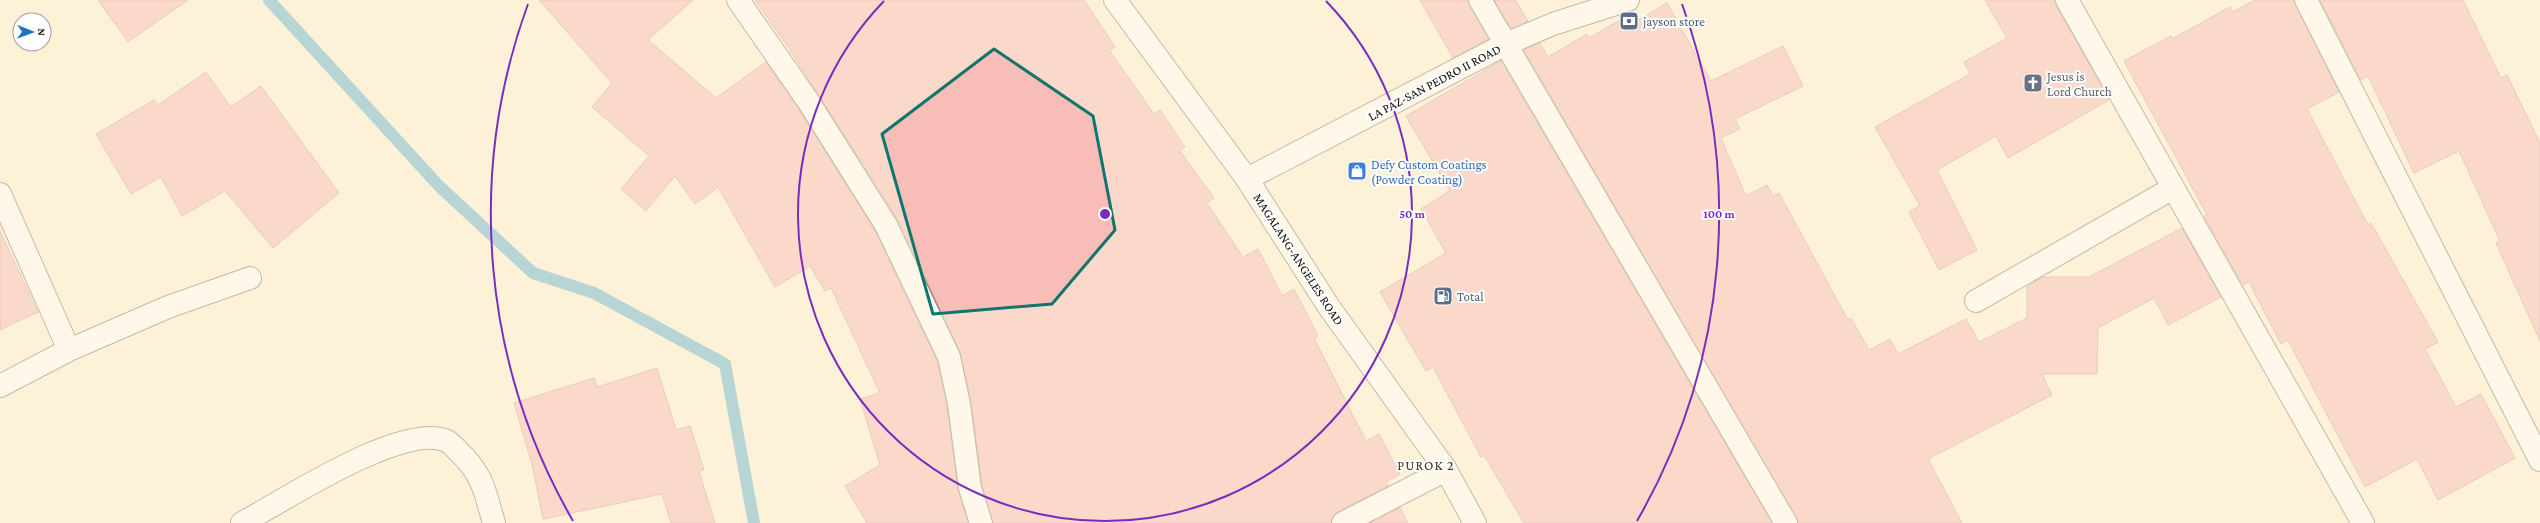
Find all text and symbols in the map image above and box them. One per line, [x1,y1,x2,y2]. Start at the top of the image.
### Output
bank icon: jayson store [1618,10,1640,32]
north arrow [12,12,52,52]
place label: jayson store [1642,14,1705,30]
text: N [36,28,48,37]
street label: LA PAZ-SAN PEDRO II ROAD [1365,41,1503,124]
place label: Jesus is Lord Church [2046,69,2112,99]
church icon: Jesus is Lord Church [2022,72,2044,94]
place label: Defy Custom Coatings (Powder Coating) [1371,157,1487,188]
shop icon: Defy Custom Coatings (Powder Coating) [1346,160,1368,182]
street label: MAGALANG-ANGELES ROAD [1250,191,1347,328]
centre of rings [1098,207,1112,221]
text: 50 m [1399,207,1426,221]
text: 100 m [1703,207,1736,221]
fuel station icon: Total [1432,285,1454,307]
place label: Total [1457,289,1484,304]
district label: PUROK 2 [1397,457,1455,473]

